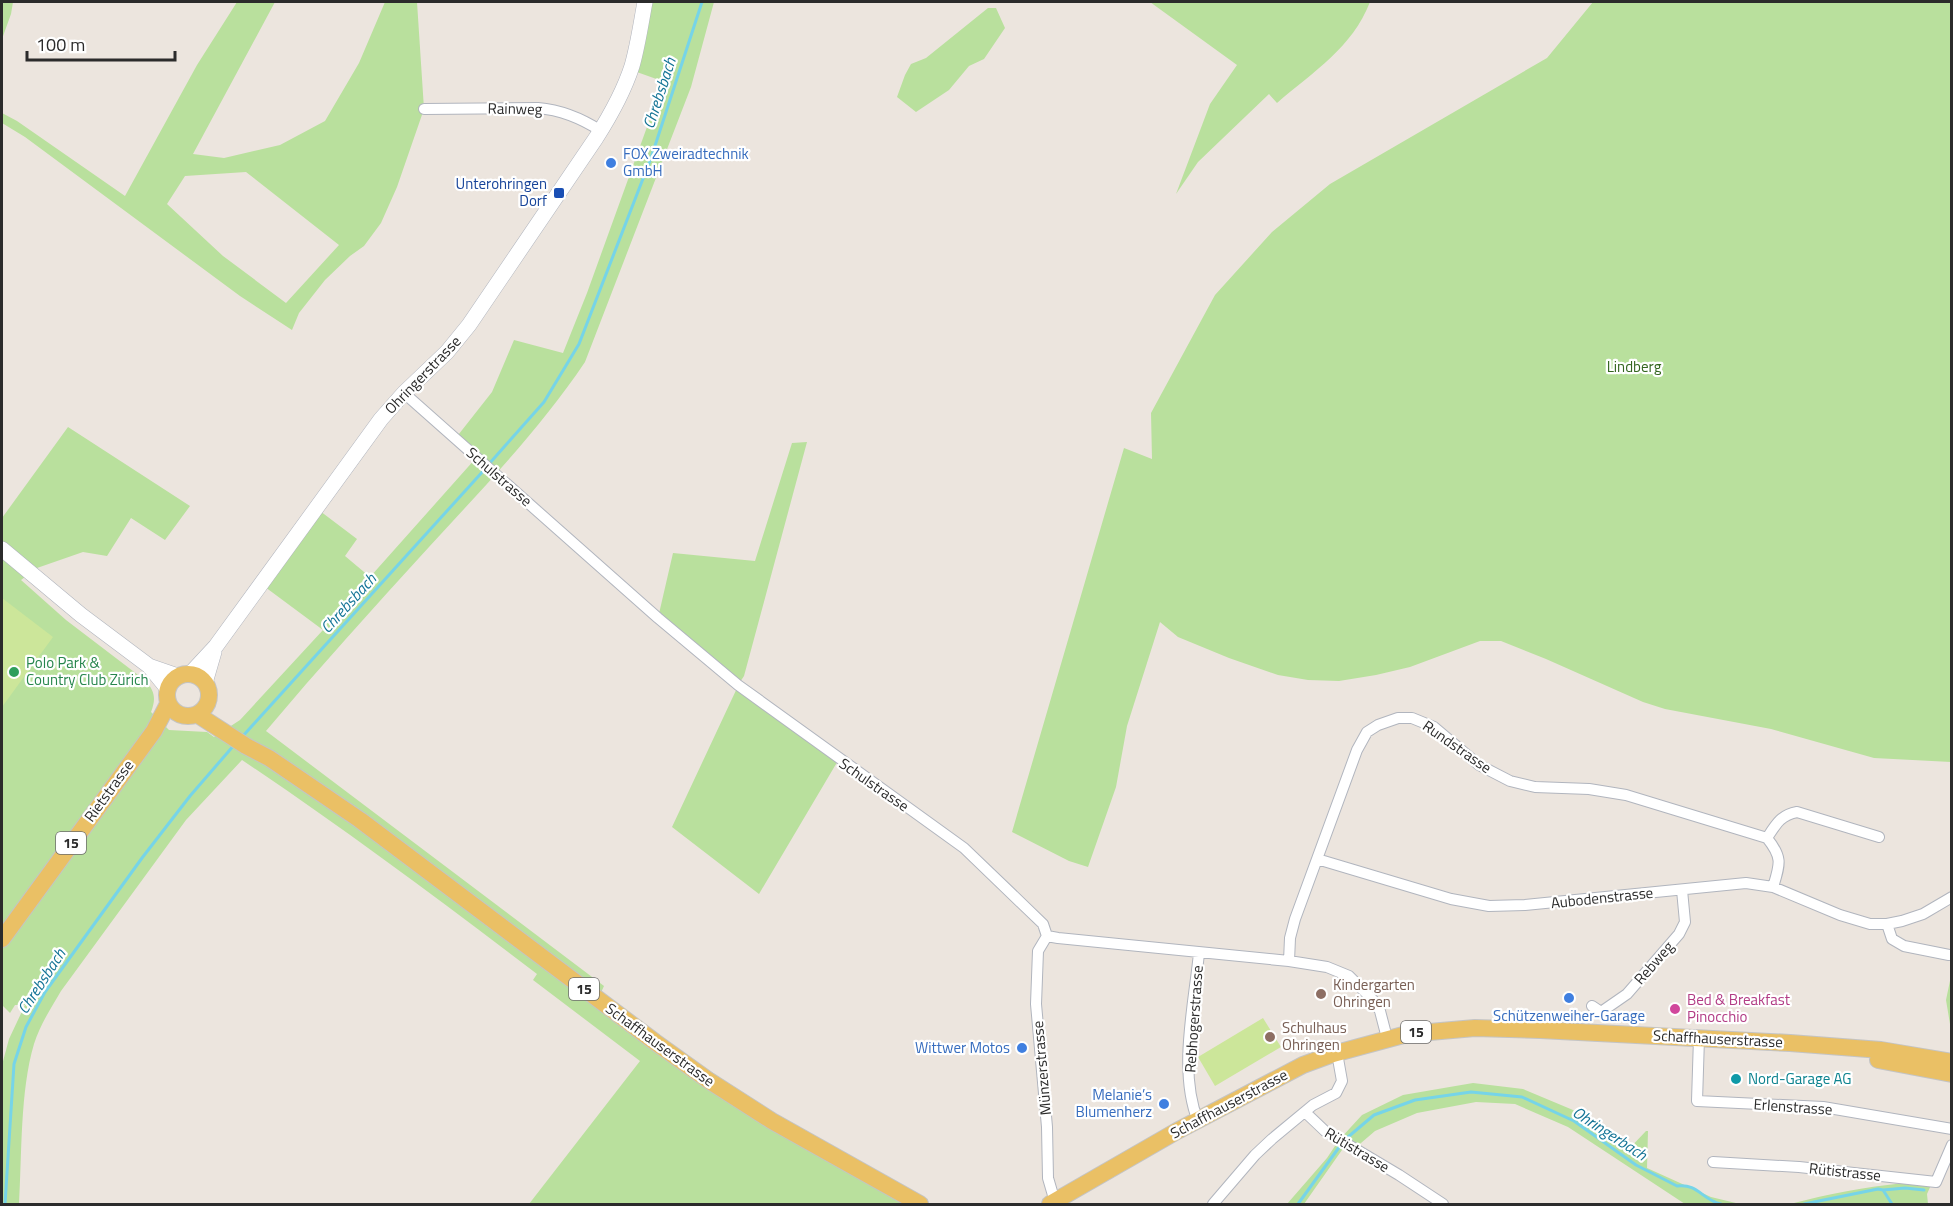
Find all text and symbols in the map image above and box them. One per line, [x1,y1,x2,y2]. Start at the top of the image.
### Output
scale bar [27,24,176,62]
text: 100 m [36,31,85,58]
water label: Chrebsbach [636,53,682,132]
street label: Rainweg [487,97,543,120]
place label: FOX Zweiradtechnik GmbH [623,142,749,182]
marker: FOX Zweiradtechnik GmbH [604,156,618,170]
place label: Unterohringen Dorf [456,172,547,212]
marker: Unterohringen Dorf [552,186,566,200]
street label: Ohringerstrasse [379,330,466,419]
park label: Lindberg [1607,355,1662,378]
street label: Schulstrasse [461,441,537,512]
water label: Chrebsbach [314,567,382,638]
place label: Polo Park & Country Club Zürich [26,651,149,691]
marker: Polo Park & Country Club Zürich [7,665,21,679]
street label: Rundstrasse [1418,714,1496,779]
street label: Schulstrasse [835,752,914,817]
street label: Rietstrasse [78,755,139,827]
road number: 15 [56,832,86,854]
street label: Aubodenstrasse [1550,881,1654,914]
street label: Rebweg [1628,936,1679,990]
water label: Chrebsbach [11,943,72,1018]
street label: Rebhogerstrasse [1178,965,1209,1073]
place label: Kindergarten Ohringen [1333,973,1415,1013]
road number: 15 [569,978,599,1000]
marker: Kindergarten Ohringen [1314,987,1328,1001]
place label: Bed & Breakfast Pinocchio [1687,988,1791,1028]
marker: Schützenweiher-Garage [1562,991,1576,1005]
street label: Schaffhauserstrasse [601,997,720,1092]
marker: Bed & Breakfast Pinocchio [1668,1002,1682,1016]
place label: Schützenweiher-Garage [1493,1004,1645,1027]
place label: Schulhaus Ohringen [1282,1016,1347,1056]
street label: Münzerstrasse [1026,1020,1057,1116]
road number: 15 [1401,1021,1431,1043]
street label: Schaffhauserstrasse [1653,1024,1783,1053]
marker: Schulhaus Ohringen [1263,1030,1277,1044]
place label: Wittwer Motos [915,1036,1010,1059]
marker: Wittwer Motos [1015,1041,1029,1055]
street label: Schaffhauserstrasse [1166,1063,1292,1144]
place label: Nord-Garage AG [1748,1067,1852,1090]
marker: Nord-Garage AG [1729,1072,1743,1086]
place label: Melanie’s Blumenherz [1076,1083,1152,1123]
street label: Erlenstrasse [1753,1092,1833,1121]
marker: Melanie’s Blumenherz [1157,1097,1171,1111]
water label: Ohringerbach [1568,1100,1653,1167]
street label: Rütistrasse [1320,1121,1394,1178]
street label: Rütistrasse [1808,1156,1882,1187]

